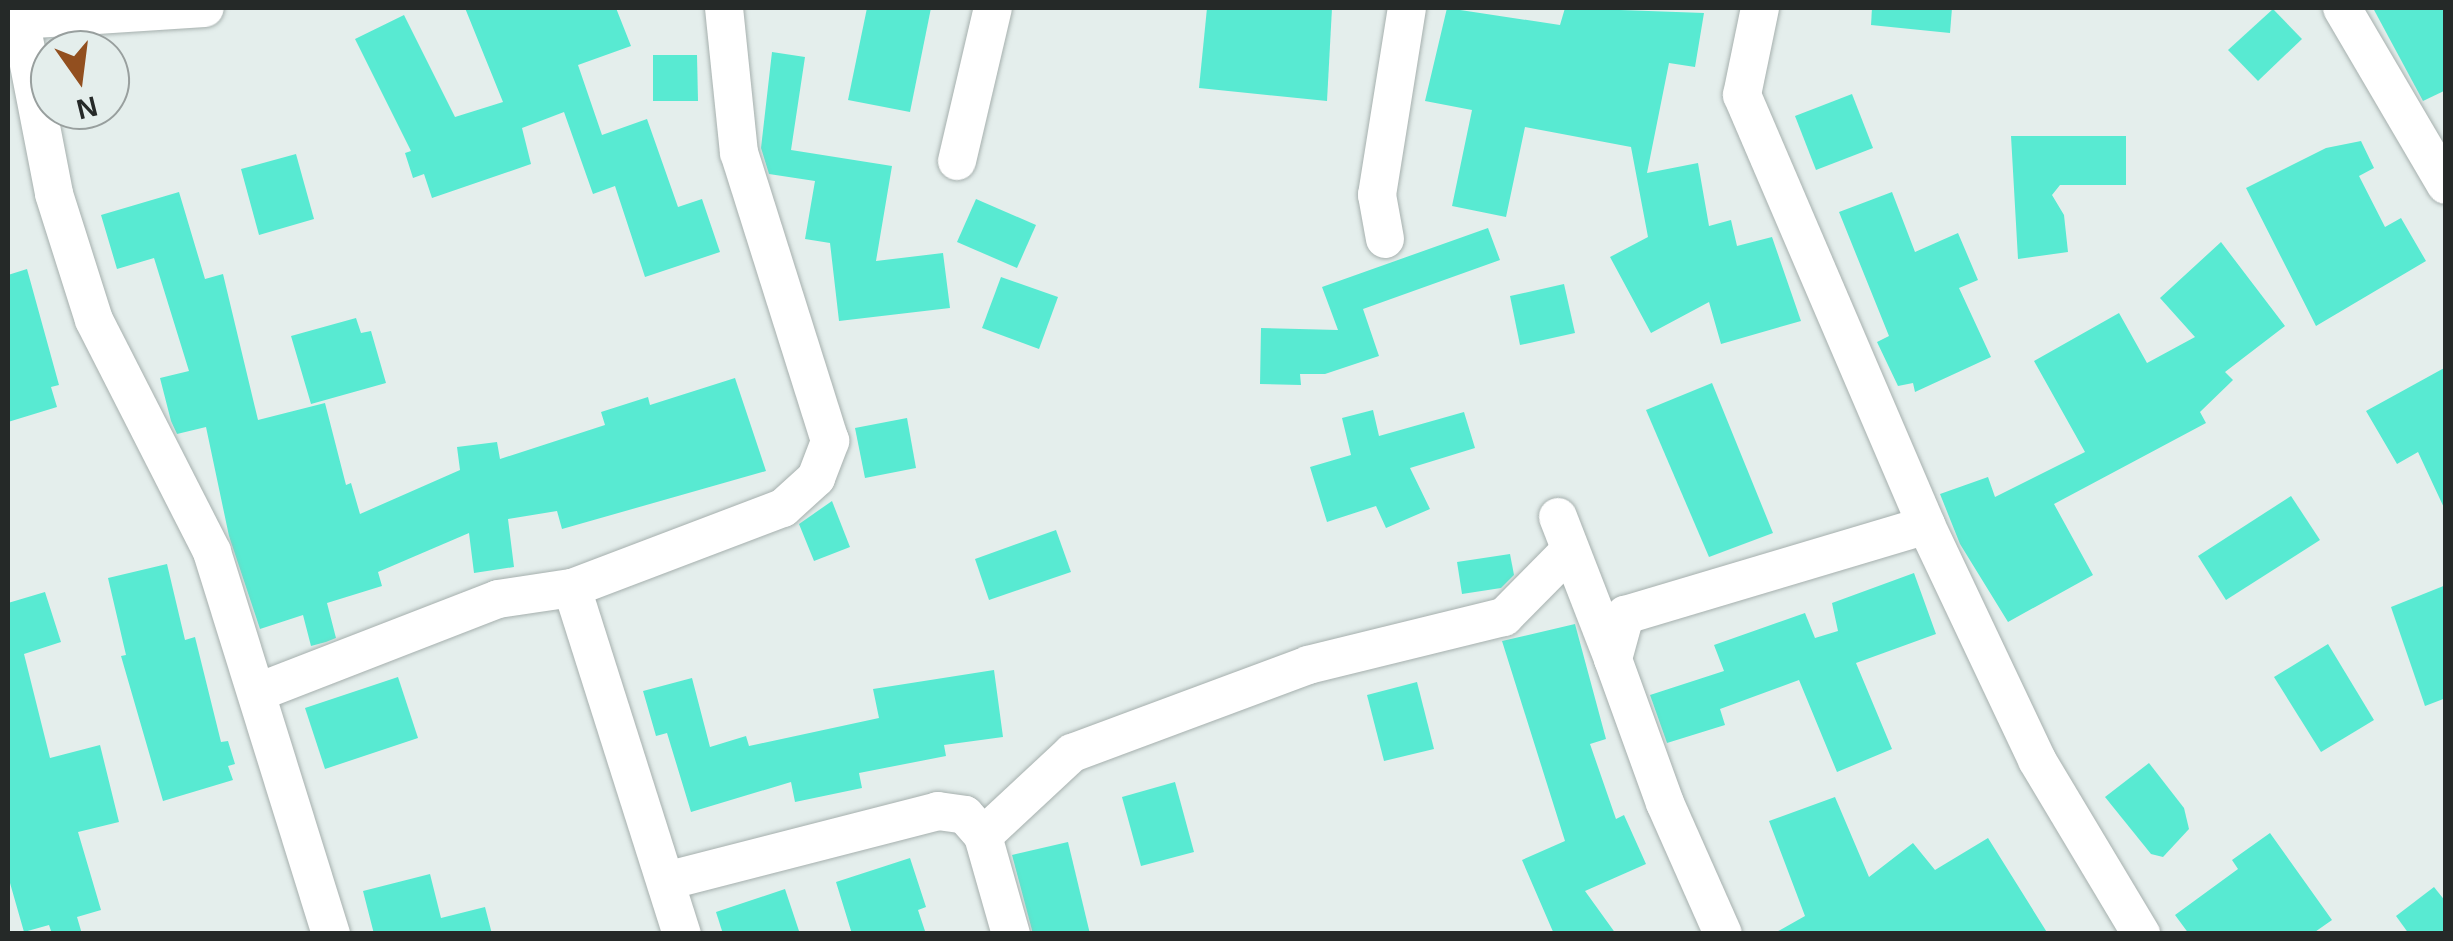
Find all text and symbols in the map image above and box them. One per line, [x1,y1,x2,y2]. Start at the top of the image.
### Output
north arrow [30,30,130,130]
text: N [73,90,100,125]

